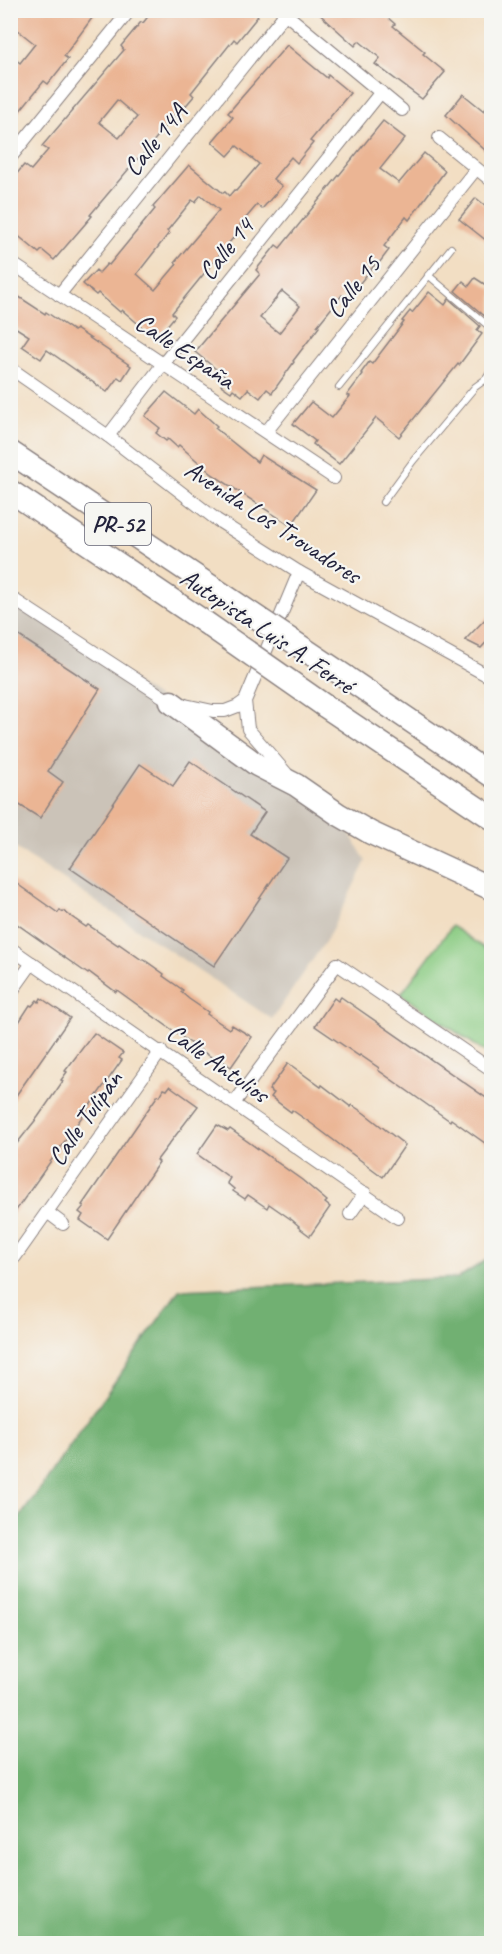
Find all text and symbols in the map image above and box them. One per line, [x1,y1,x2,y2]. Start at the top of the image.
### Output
street label: Calle 14A [116,96,195,183]
street label: Calle 14 [191,209,262,287]
street label: Calle 15 [318,248,389,325]
street label: Calle España [129,306,243,397]
street label: Avenida Los Trovadores [179,453,369,592]
road number: PR-52 [85,503,151,545]
street label: Autopista Luis A. Ferré [174,561,363,703]
street label: Calle Antulios [160,1016,277,1111]
street label: Calle Tulipán [40,1063,130,1172]

